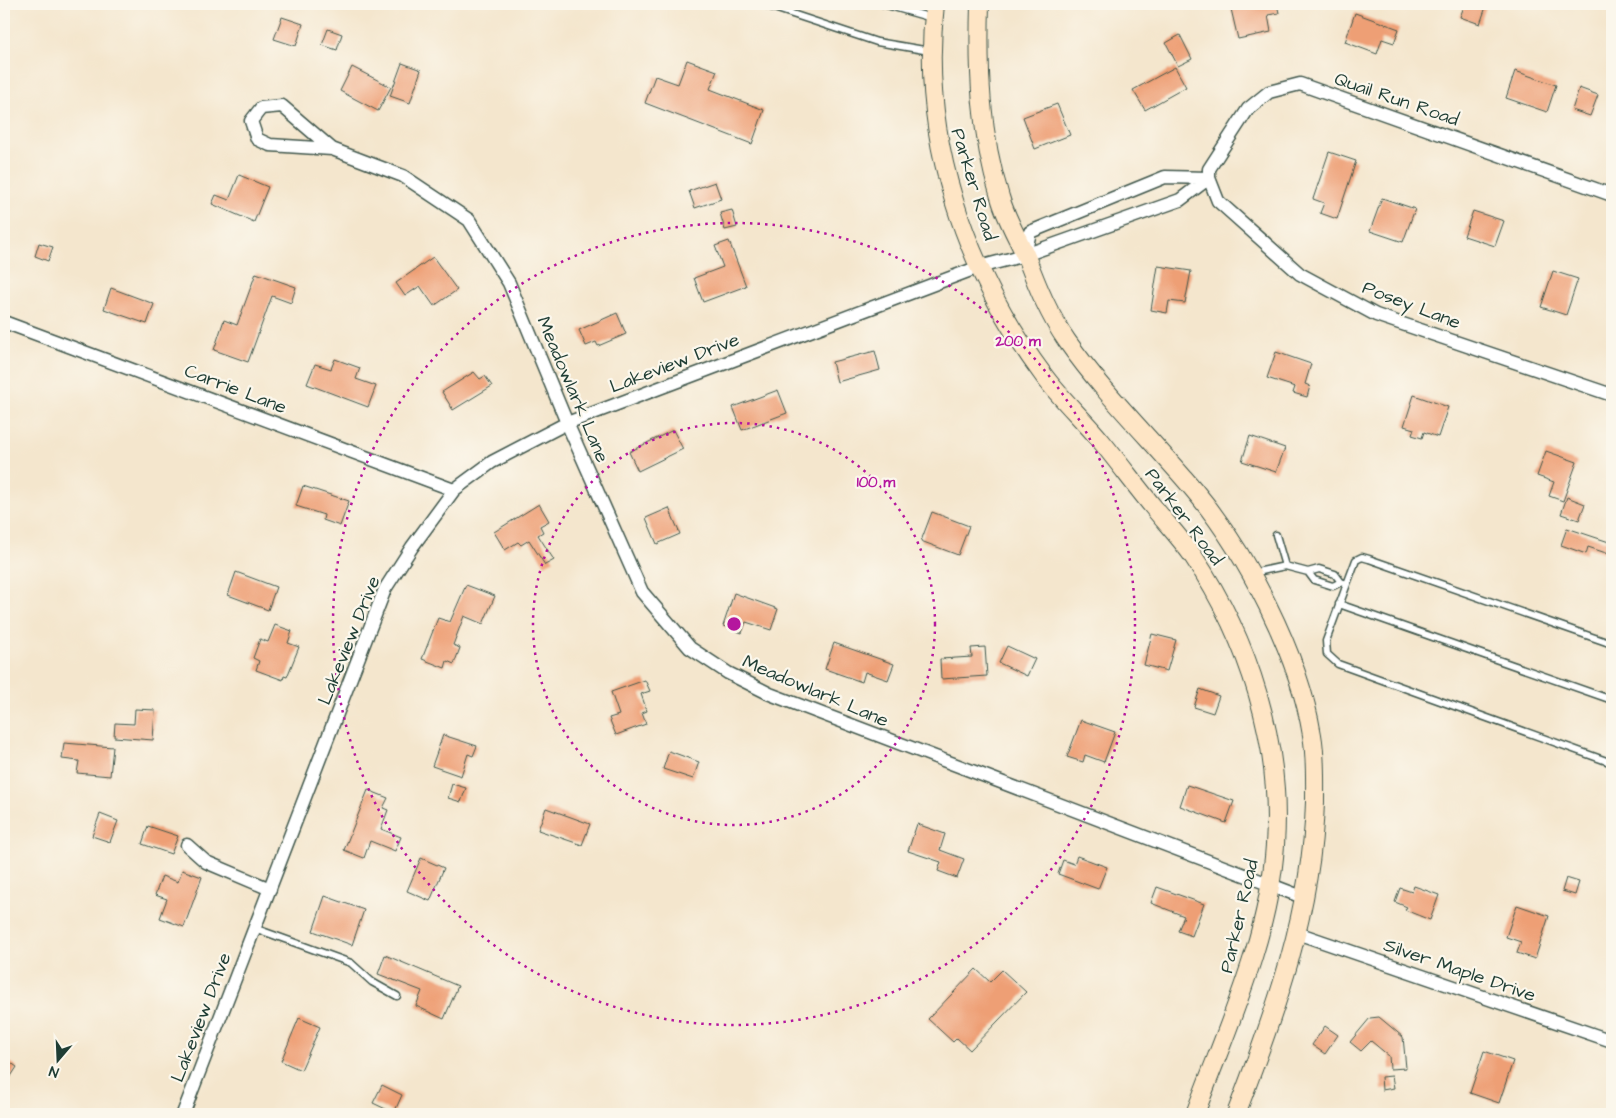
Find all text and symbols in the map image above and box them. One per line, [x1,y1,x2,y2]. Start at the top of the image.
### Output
street label: Quail Run Road [1331,65,1463,133]
street label: Parker Road [944,125,1004,244]
street label: Posey Lane [1358,274,1465,337]
street label: Meadowlark Lane [530,312,616,467]
street label: Lakeview Drive [606,326,743,400]
text: 200 m [994,331,1041,352]
street label: Carrie Lane [180,358,290,421]
street label: Parker Road [1138,462,1230,572]
text: 100 m [857,472,896,493]
street label: Lakeview Drive [311,572,387,709]
centre of rings [725,615,743,633]
street label: Meadowlark Lane [738,648,893,734]
street label: Parker Road [1213,857,1266,976]
street label: Silver Maple Drive [1380,932,1539,1009]
street label: Lakeview Drive [164,949,238,1086]
north arrow [32,1036,82,1086]
text: N [46,1060,62,1082]

